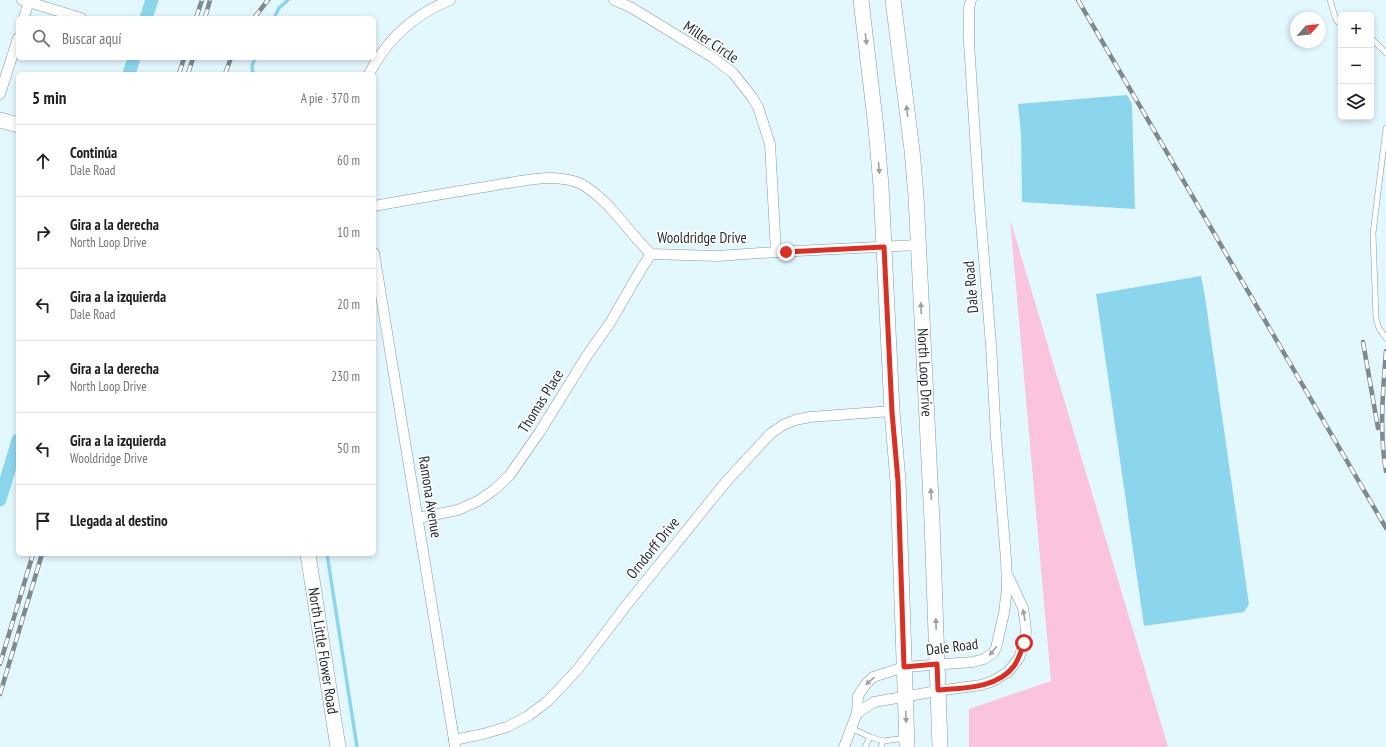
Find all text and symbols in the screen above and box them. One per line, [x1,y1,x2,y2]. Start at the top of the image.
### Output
north arrow [1290,12,1326,48]
map controls [1338,12,1374,120]
button: + [1338,12,1374,48]
search box [16,16,376,60]
street label: Miller Circle [680,16,743,67]
icon: search [30,27,52,49]
text: Buscar aquí [62,29,122,48]
one-way arrow [863,33,869,45]
button: − [1338,48,1374,84]
button: layers [1338,84,1374,120]
text: 5 min [32,87,66,109]
text: A pie · 370 m [301,90,360,107]
one-way arrow [904,105,911,117]
text: Continúa [70,143,117,162]
icon: ahead [32,150,54,172]
text: 60 m [337,152,360,169]
text: Dale Road [70,162,115,179]
one-way arrow [876,162,883,174]
text: Gira a la derecha [70,215,159,234]
icon: right [32,222,54,244]
text: 10 m [337,224,360,241]
street label: Wooldridge Drive [657,228,747,247]
text: North Loop Drive [70,234,147,251]
route end [777,243,795,261]
street label: Dale Road [959,260,982,314]
text: Gira a la izquierda [70,287,166,306]
icon: left [32,294,54,316]
text: 20 m [337,296,360,313]
one-way arrow [918,301,924,314]
text: Dale Road [70,306,115,323]
street label: North Loop Drive [914,328,937,417]
text: Gira a la derecha [70,359,159,378]
street label: Thomas Place [514,365,568,436]
icon: right [32,366,54,388]
text: 230 m [331,368,360,385]
text: North Loop Drive [70,378,147,395]
text: Gira a la izquierda [70,431,166,450]
icon: left [32,438,54,460]
text: 50 m [337,440,360,457]
text: Wooldridge Drive [70,450,148,467]
street label: Ramona Avenue [415,455,446,539]
one-way arrow [927,488,934,500]
icon: arrive [32,510,54,532]
text: Llegada al destino [70,511,168,530]
street label: Orndorff Drive [622,513,683,582]
street label: North Little Flower Road [304,586,343,715]
one-way arrow [1021,609,1027,621]
one-way arrow [932,618,939,630]
street label: Dale Road [925,634,979,659]
route start [1015,634,1033,652]
one-way arrow [988,646,997,656]
one-way arrow [865,676,875,685]
one-way arrow [903,711,909,724]

